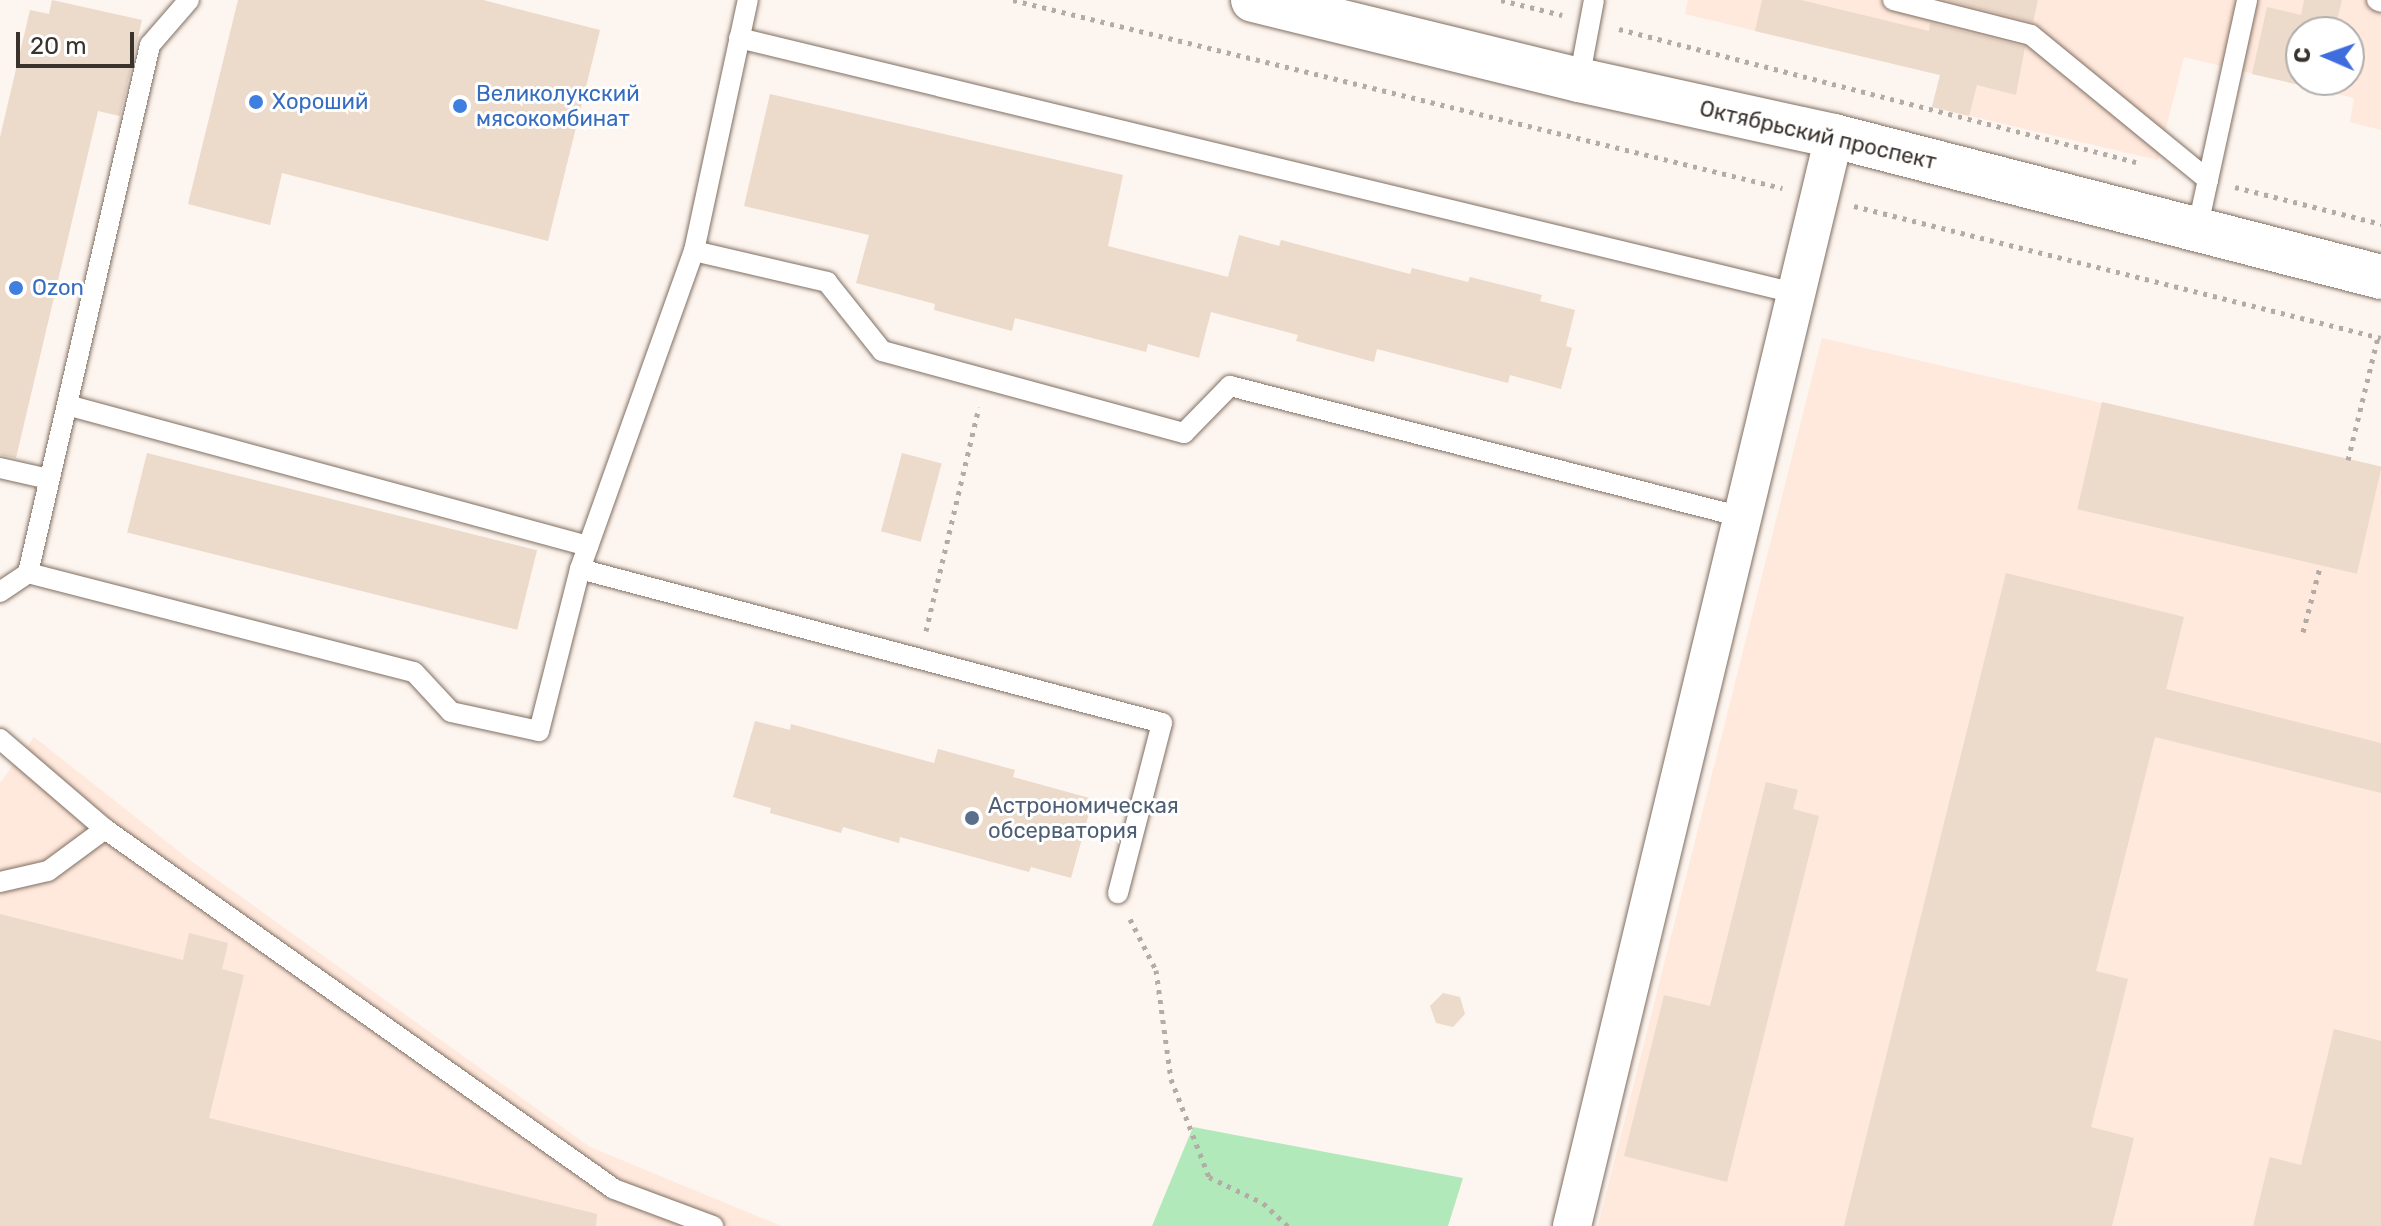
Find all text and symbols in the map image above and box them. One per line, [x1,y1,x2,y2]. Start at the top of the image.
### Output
scale bar [20,16,138,66]
north arrow [2285,16,2365,96]
text: 20 m [30,32,87,60]
text: С [2289,47,2316,63]
place label: Великолукский мясокомбинат [476,80,640,132]
place label: Хороший [272,89,368,115]
marker: Хороший [247,93,265,111]
street label: Октябрьский проспект [1697,95,1939,175]
marker: Великолукский мясокомбинат [451,97,469,115]
place label: Ozon [32,275,84,301]
marker: Ozon [7,279,25,297]
place label: Aстрономическая обсерватория [988,792,1179,844]
marker: Aстрономическая обсерватория [963,809,981,827]

